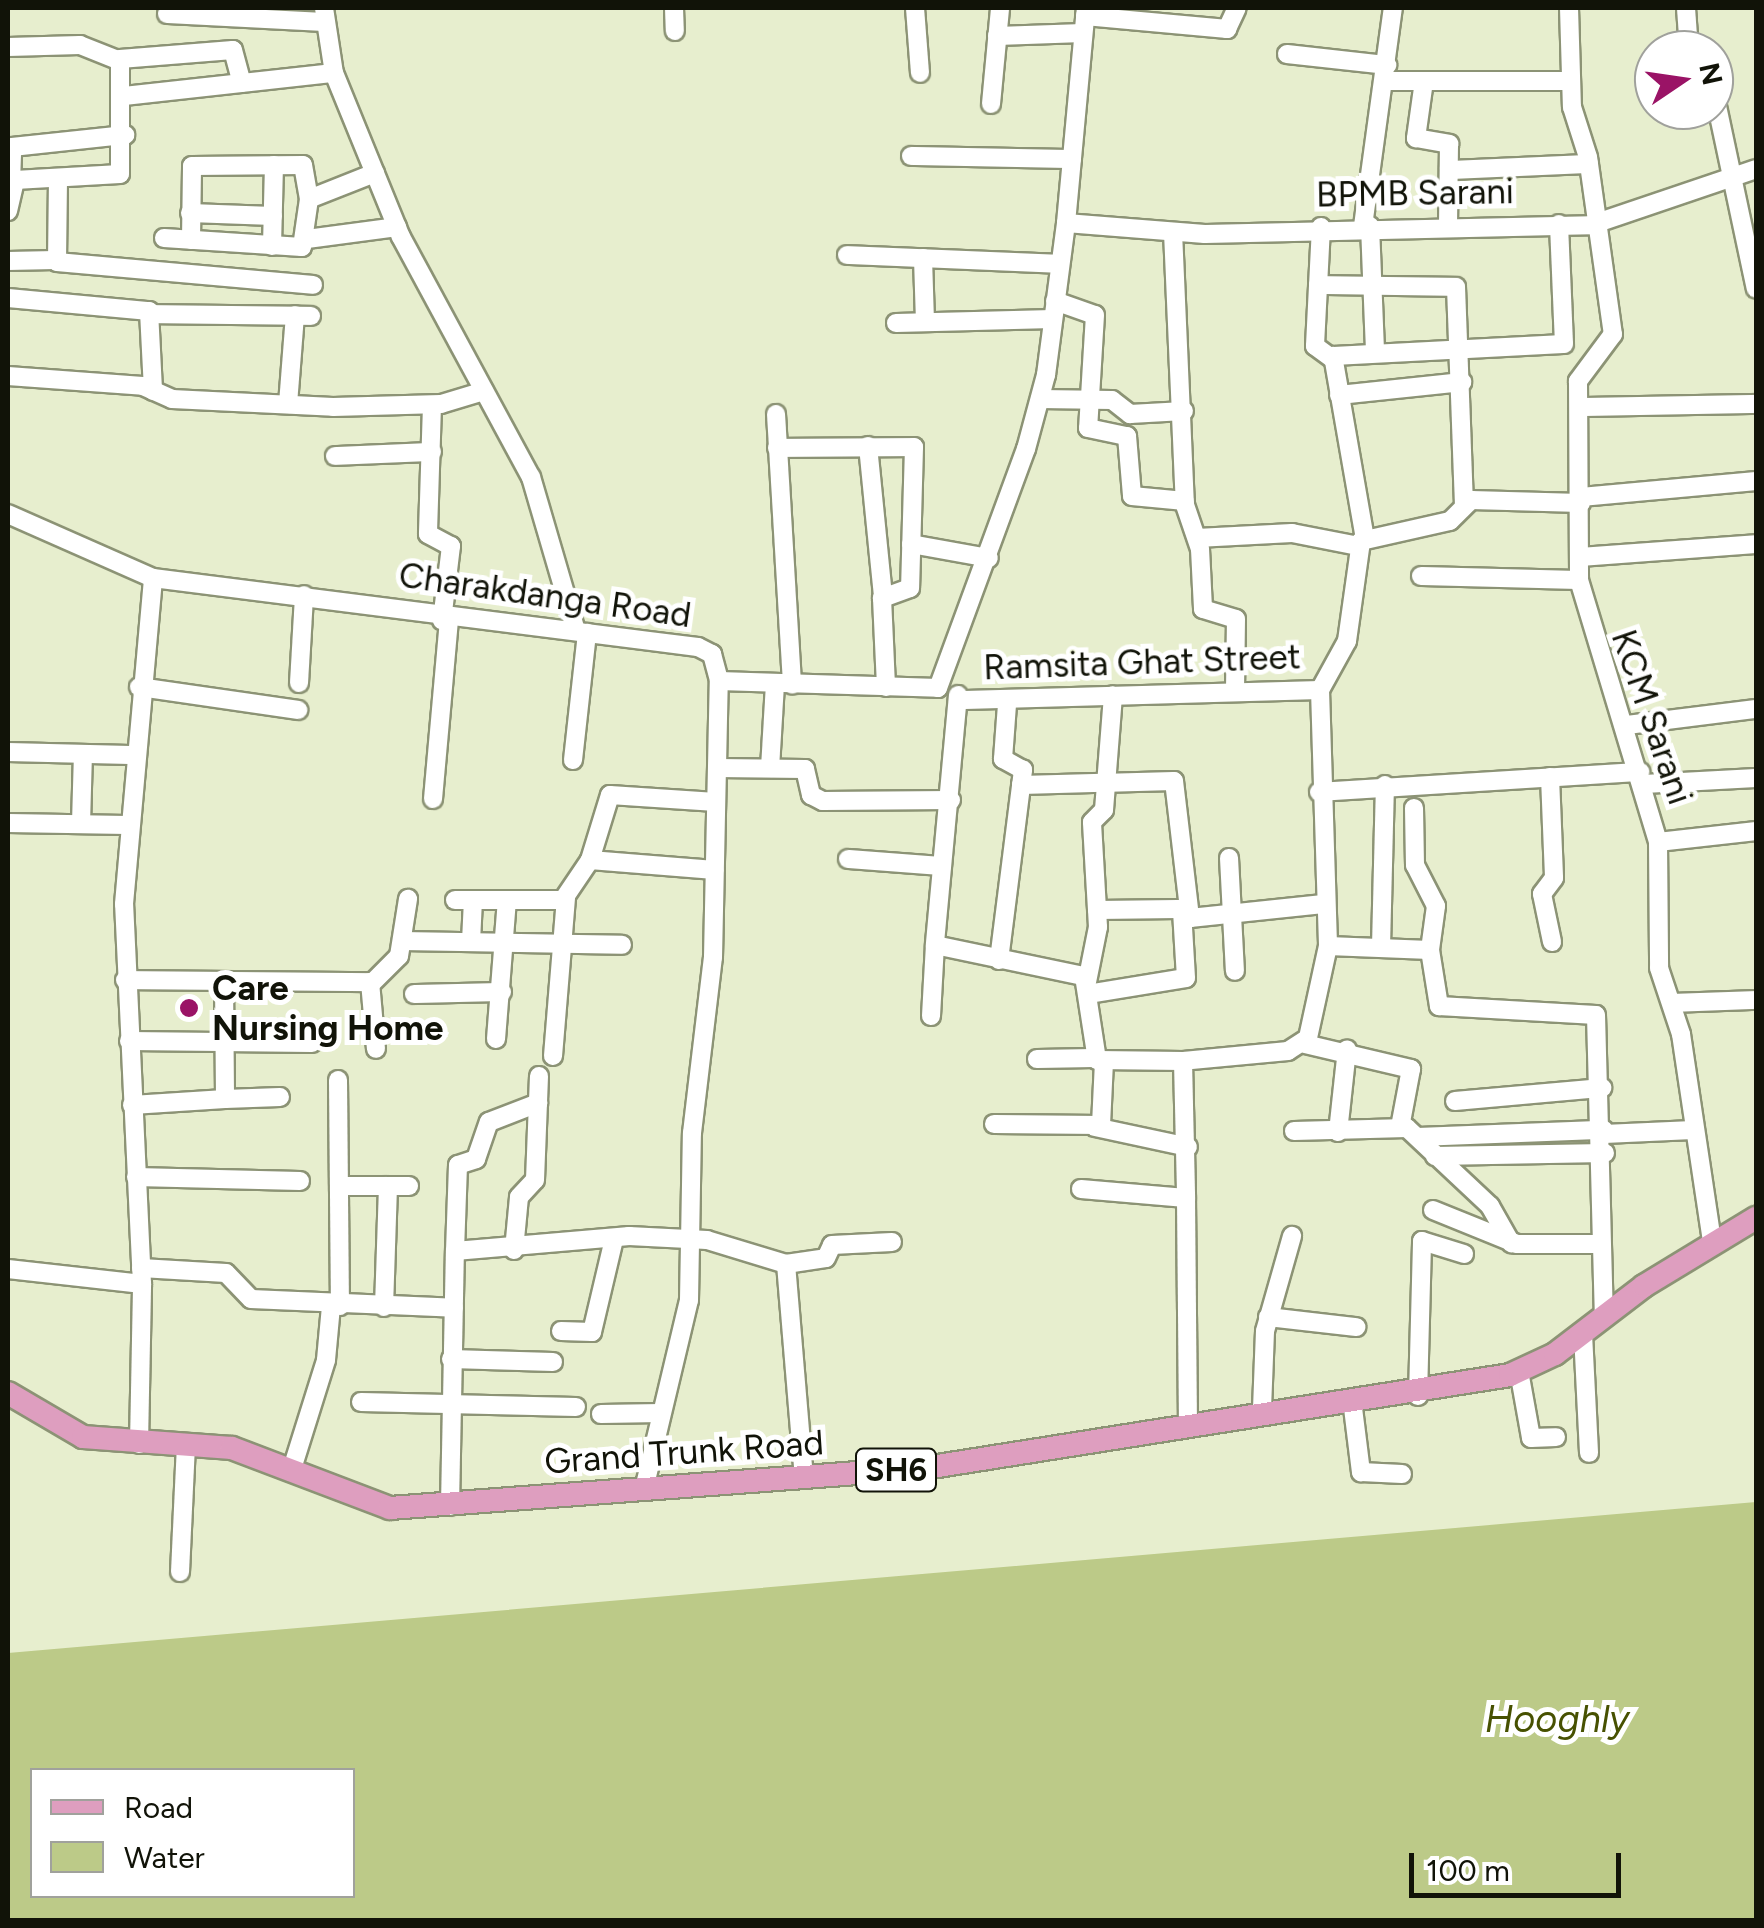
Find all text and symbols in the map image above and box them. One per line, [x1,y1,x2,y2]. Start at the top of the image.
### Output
north arrow [1634,30,1734,130]
text: N [1692,59,1730,88]
street label: BPMB Sarani [1316,170,1514,216]
street label: Charakdanga Road [396,554,694,636]
street label: KCM Sarani [1603,624,1701,810]
street label: Ramsita Ghat Street [983,635,1301,689]
place label: Care Nursing Home [212,967,443,1049]
marker: Care Nursing Home [176,995,202,1021]
street label: Grand Trunk Road [543,1421,825,1483]
road number: SH6 [854,1443,938,1497]
water label: Hooghly [1485,1697,1629,1743]
legend [30,1768,355,1898]
text: Road [124,1789,193,1826]
scale bar [1414,1833,1626,1895]
text: Water [124,1839,205,1876]
text: 100 m [1426,1852,1510,1889]

